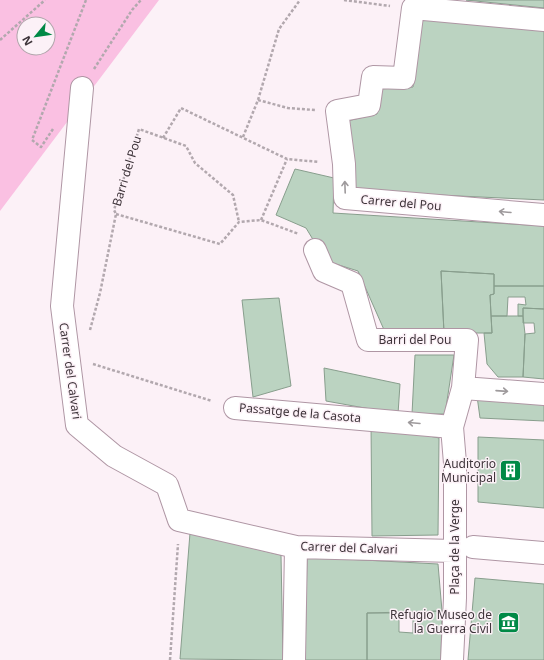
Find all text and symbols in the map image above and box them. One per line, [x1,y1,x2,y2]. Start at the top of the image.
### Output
north arrow [16,16,56,56]
text: N [18,34,36,49]
street label: Barri del Pou [108,133,145,208]
one-way arrow [341,181,348,194]
street label: Carrer del Pou [360,190,442,215]
one-way arrow [499,208,512,215]
street label: Carrer del Calvari [55,321,86,420]
street label: Barri del Pou [379,331,451,348]
one-way arrow [495,387,508,394]
street label: Passatge de la Casota [238,399,362,426]
one-way arrow [408,420,421,427]
place label: Auditorio Municipal [441,455,496,486]
building icon: Auditorio Municipal [498,458,524,484]
street label: Plaça de la Verge [446,499,463,595]
street label: Carrer del Calvari [300,537,398,558]
place label: Refugio Museo de la Guerra Civil [390,606,492,637]
museum icon: Refugio Museo de la Guerra Civil [495,609,521,635]

